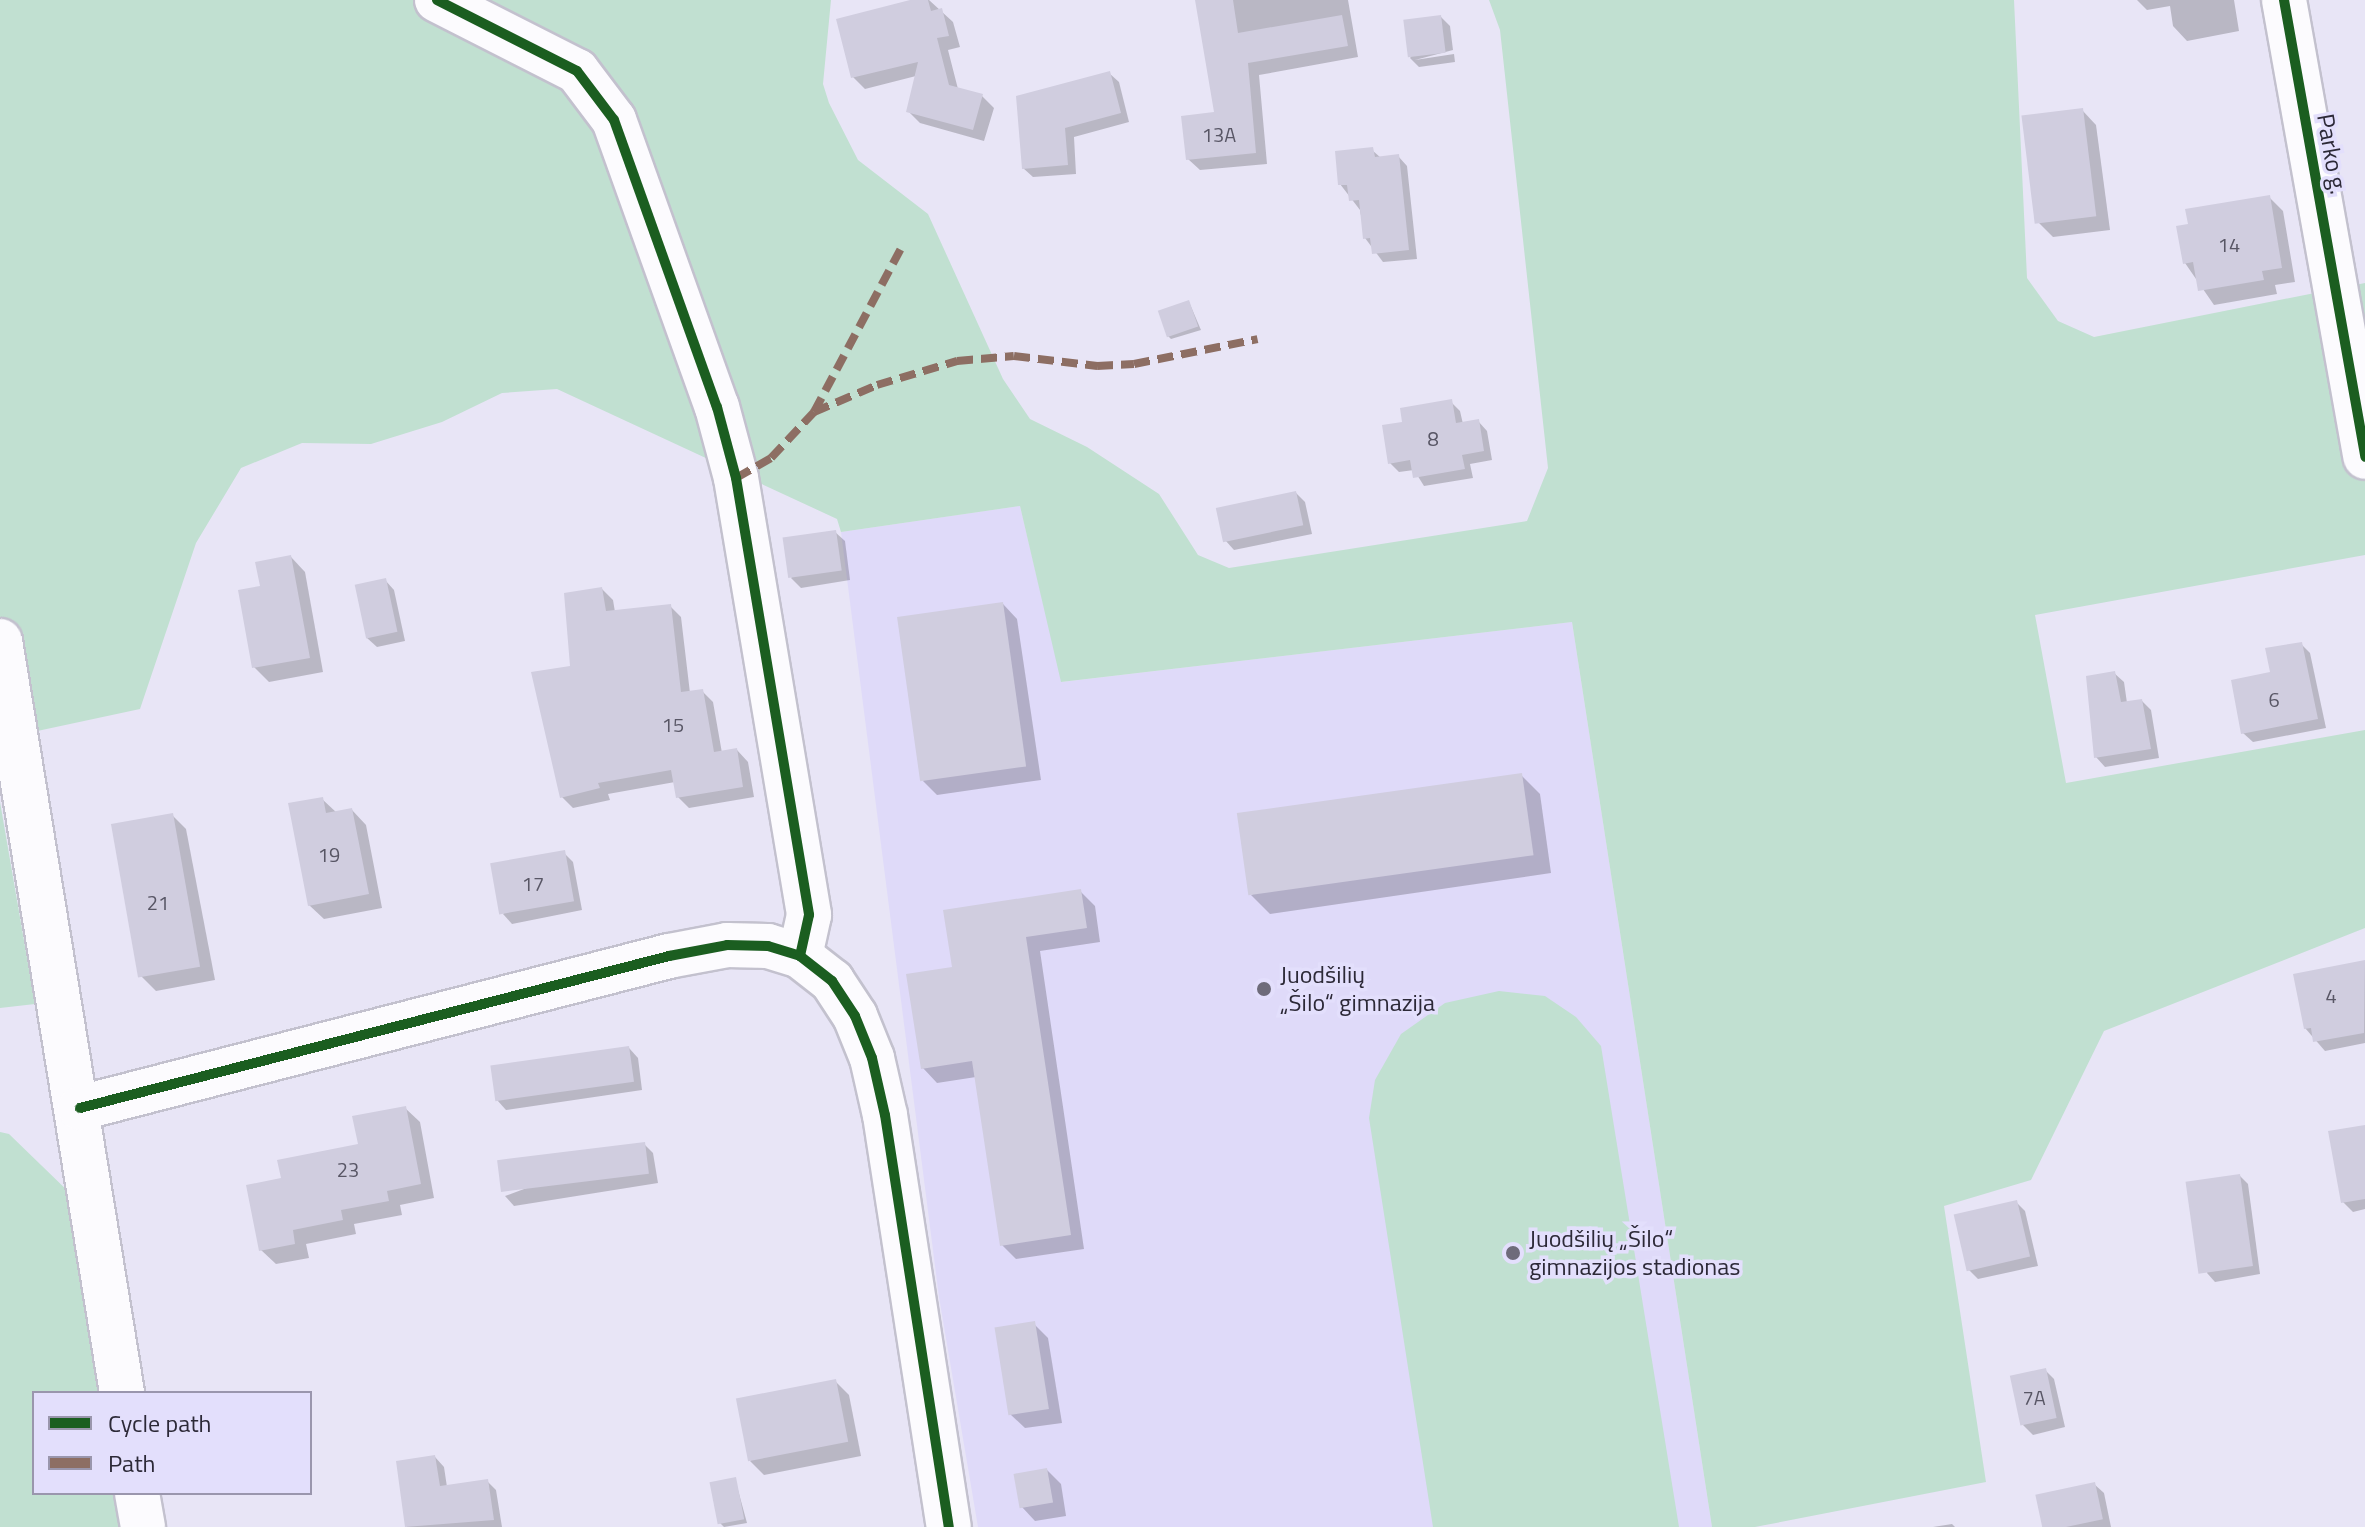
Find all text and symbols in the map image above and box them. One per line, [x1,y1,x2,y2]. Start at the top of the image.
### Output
street label: Parko g. [2311,112,2353,196]
house number: 13A [1202,122,1236,146]
house number: 14 [2218,232,2240,256]
house number: 8 [1427,426,1439,450]
house number: 6 [2268,687,2280,711]
house number: 15 [662,712,684,736]
house number: 19 [318,842,340,866]
house number: 17 [522,871,544,895]
house number: 21 [147,890,169,914]
place label: Juodšilių „Šilo“ gimnazija [1280,961,1435,1017]
marker: Juodšilių „Šilo“ gimnazija [1255,980,1273,998]
house number: 4 [2325,983,2337,1007]
house number: 23 [337,1157,359,1181]
place label: Juodšilių „Šilo“ gimnazijos stadionas [1529,1225,1740,1281]
marker: Juodšilių „Šilo“ gimnazijos stadionas [1504,1244,1522,1262]
house number: 7A [2022,1385,2046,1409]
legend [32,1391,312,1495]
text: Cycle path [108,1405,211,1441]
text: Path [108,1445,155,1481]

